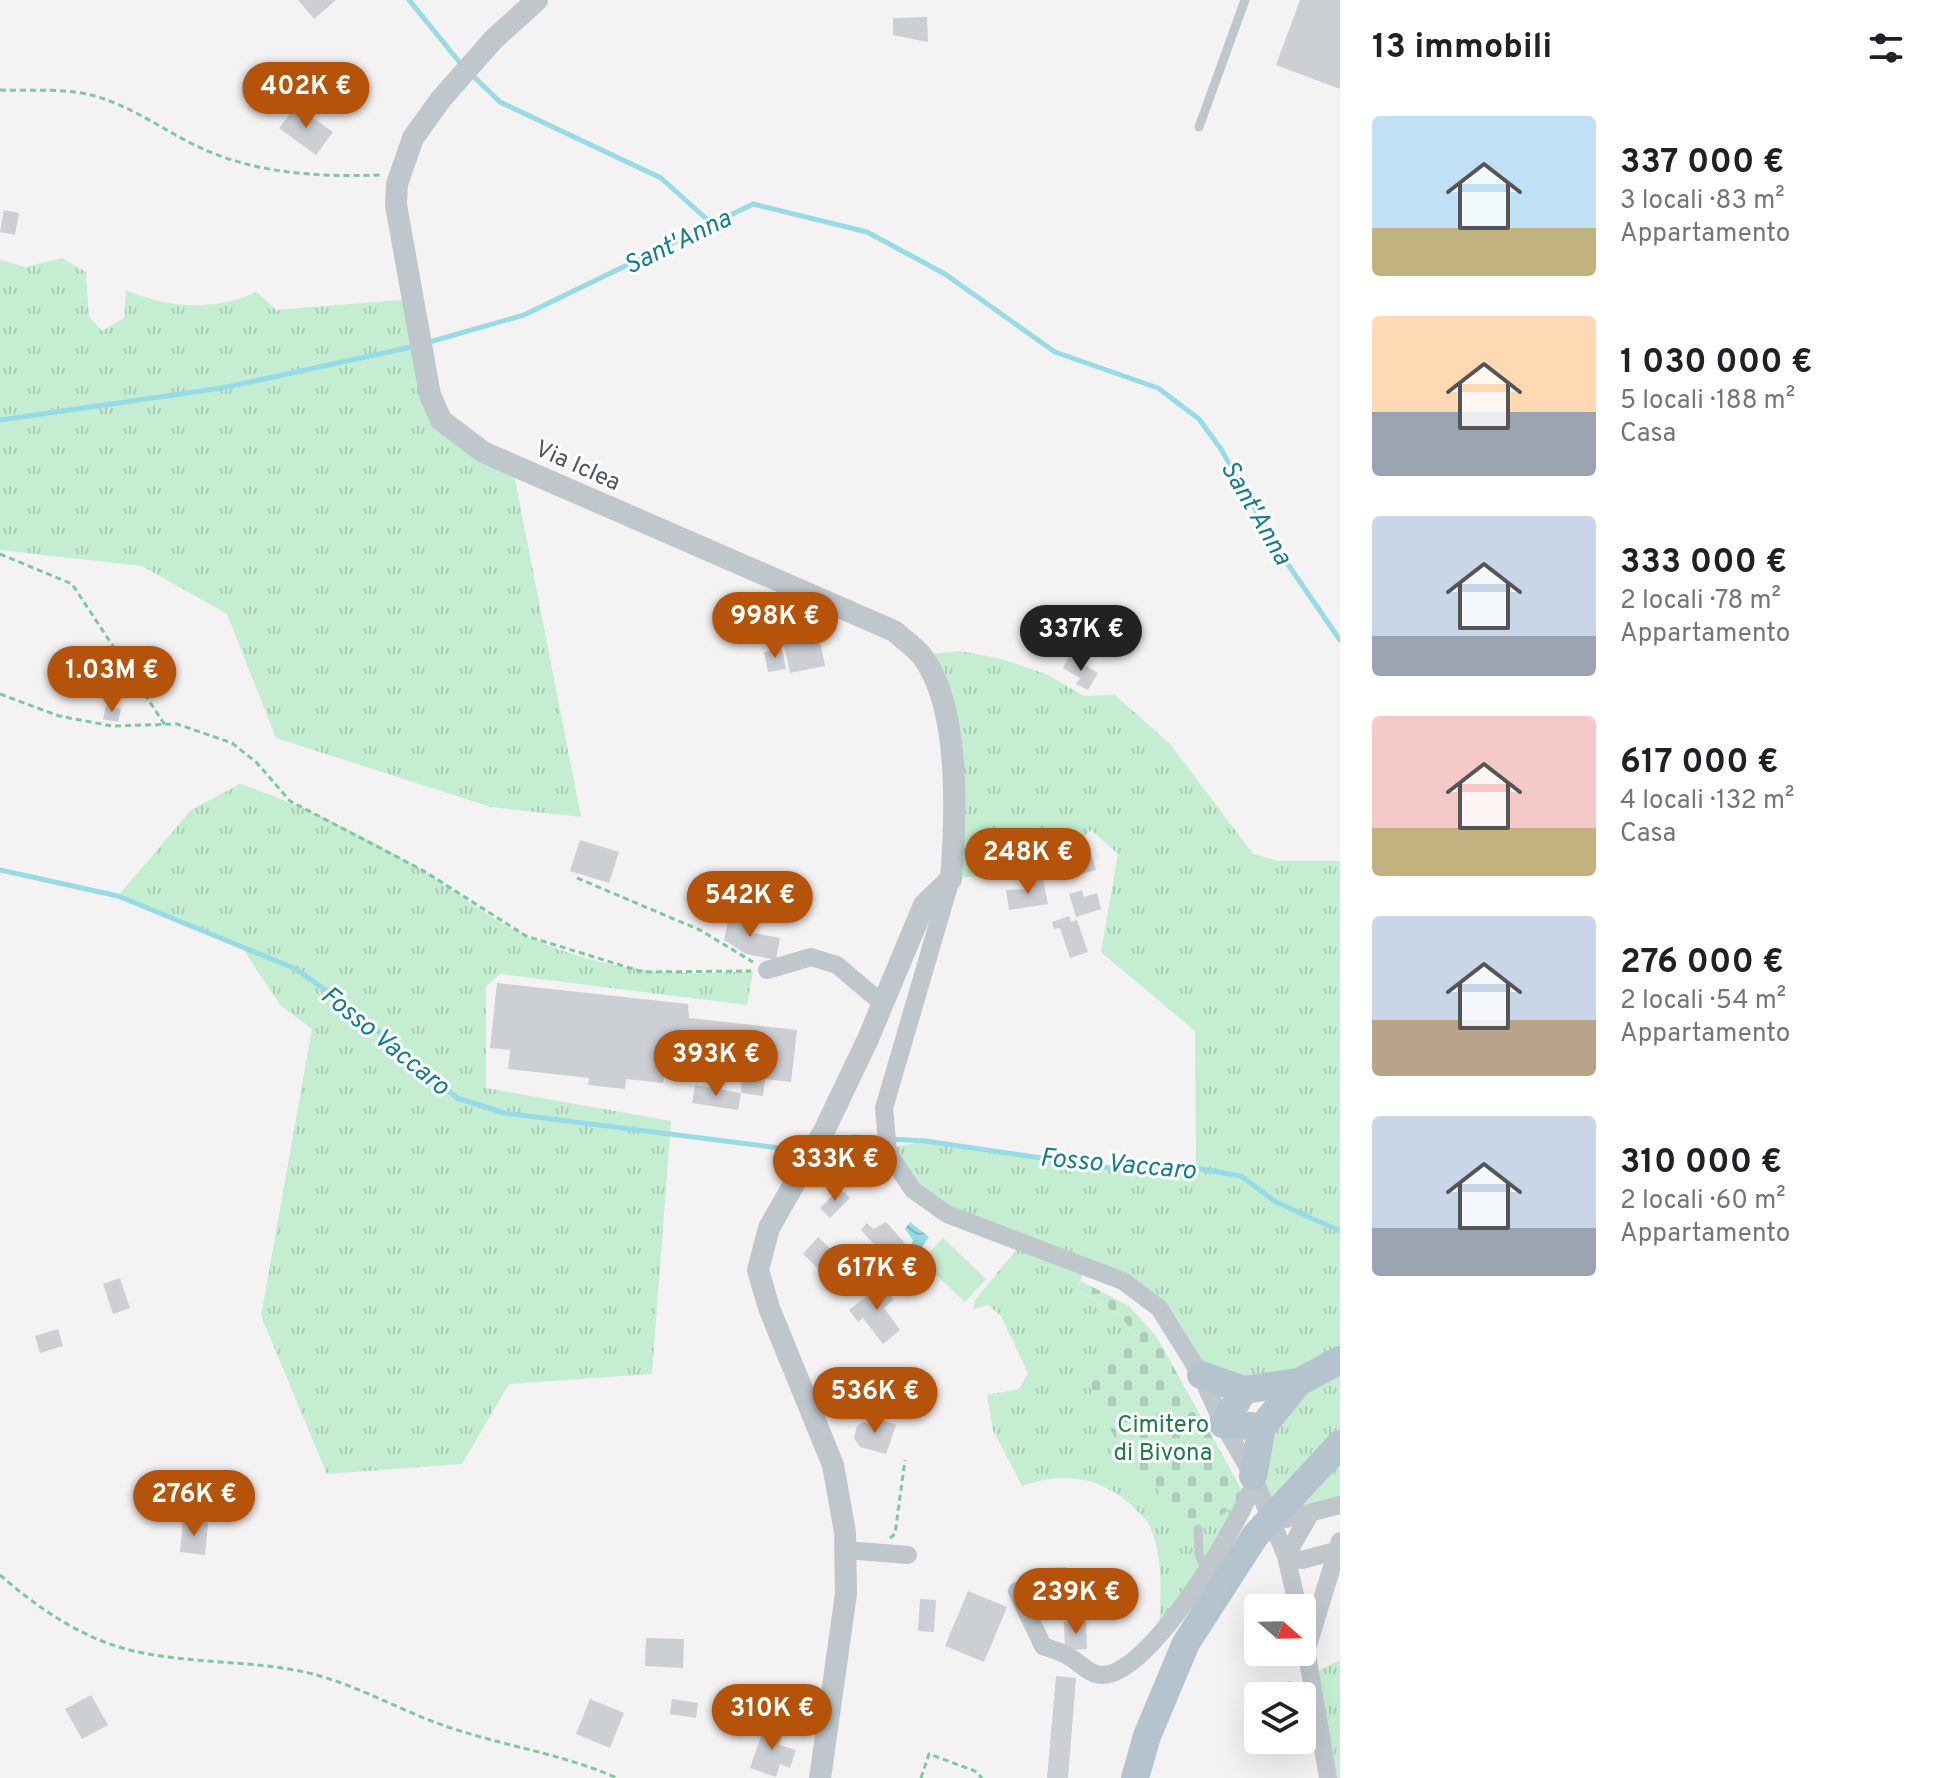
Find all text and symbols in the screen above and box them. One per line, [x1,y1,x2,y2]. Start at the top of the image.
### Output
icon: filters [1864,26,1908,70]
text: 13 immobili [1372,27,1552,70]
pin: 402K € [241,62,371,130]
text: 402K € [260,71,352,104]
text: 337 000 € [1620,142,1784,185]
icon: home [1436,148,1532,244]
text: 3 locali · 83 m² [1620,185,1785,218]
water label: Sant'Anna [619,203,738,283]
text: Appartamento [1620,218,1790,251]
text: 1 030 000 € [1620,342,1813,385]
icon: home [1436,348,1532,444]
text: 5 locali · 188 m² [1620,385,1795,418]
text: Casa [1620,418,1676,451]
street label: Via Iclea [530,435,625,499]
water label: Sant'Anna [1212,455,1298,572]
text: 333 000 € [1620,542,1787,585]
icon: home [1436,548,1532,644]
text: 2 locali · 78 m² [1620,585,1781,618]
pin: 998K € [710,592,840,660]
text: 998K € [730,601,820,634]
pin: 337K € [1016,605,1146,673]
text: 337K € [1038,614,1124,647]
text: Appartamento [1620,618,1790,651]
pin: 1.03M € [38,646,186,714]
text: 1.03M € [65,655,159,688]
text: 617 000 € [1620,742,1779,785]
icon: home [1436,748,1532,844]
text: 4 locali · 132 m² [1620,785,1794,818]
text: Casa [1620,818,1676,851]
pin: 248K € [963,828,1093,896]
text: 248K € [983,837,1073,870]
pin: 542K € [685,871,815,939]
text: 542K € [705,880,795,913]
text: 276 000 € [1620,942,1784,985]
icon: home [1436,948,1532,1044]
water label: Fosso Vaccaro [313,980,456,1104]
text: 2 locali · 54 m² [1620,985,1786,1018]
text: Appartamento [1620,1018,1790,1051]
pin: 393K € [651,1030,781,1098]
text: 393K € [672,1039,760,1072]
pin: 333K € [770,1135,900,1203]
water label: Fosso Vaccaro [1038,1142,1197,1189]
text: 310 000 € [1620,1142,1782,1185]
text: 333K € [791,1144,879,1177]
icon: home [1436,1148,1532,1244]
text: 2 locali · 60 m² [1620,1185,1786,1218]
text: Appartamento [1620,1218,1790,1251]
pin: 617K € [812,1244,942,1312]
text: 617K € [836,1253,918,1286]
pin: 536K € [810,1367,940,1435]
text: 536K € [831,1376,919,1409]
park label: Cimitero di Bivona [1114,1411,1212,1469]
pin: 276K € [129,1470,259,1538]
text: 276K € [151,1479,237,1512]
pin: 239K € [1011,1568,1141,1636]
text: 239K € [1032,1577,1120,1610]
north arrow [1244,1594,1316,1666]
map controls [1244,1594,1316,1754]
button: layers [1244,1682,1316,1754]
pin: 310K € [707,1684,837,1752]
text: 310K € [730,1693,814,1726]

